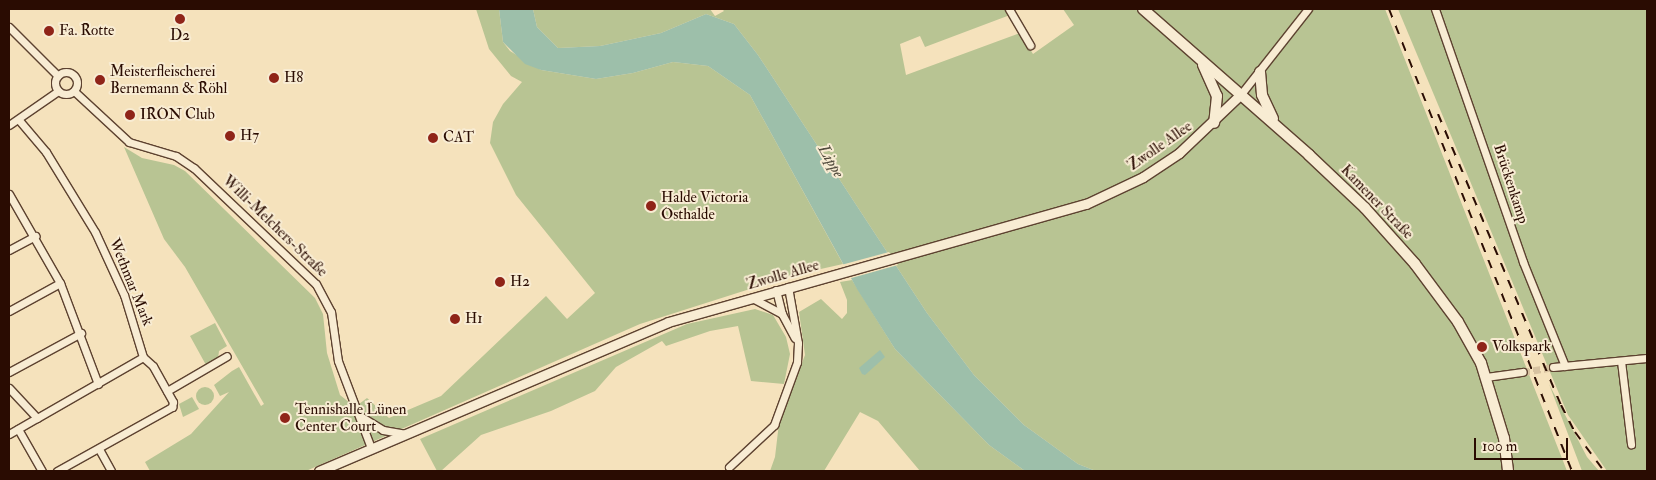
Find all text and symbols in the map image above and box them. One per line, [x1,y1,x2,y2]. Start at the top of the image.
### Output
marker: D2 [174,13,186,25]
place label: Fa. Rotte [59,22,114,40]
marker: Fa. Rotte [43,25,55,37]
place label: D2 [170,27,190,45]
place label: Meisterfleischerei Bernemann & Röhl [110,62,227,97]
place label: H8 [284,69,303,87]
marker: H8 [268,72,280,84]
marker: Meisterfleischerei Bernemann & Röhl [94,74,106,86]
place label: IRON Club [140,106,215,124]
marker: IRON Club [124,109,136,121]
street label: Zwolle Allee [1124,117,1196,175]
place label: H7 [240,127,259,145]
place label: CAT [443,129,474,147]
marker: H7 [224,130,236,142]
marker: CAT [427,132,439,144]
water label: Lippe [814,141,848,181]
street label: Brückenkamp [1490,142,1532,226]
street label: Kamener Straße [1337,161,1417,243]
street label: Willi-Melchers-Straße [219,172,331,280]
place label: Halde Victoria Osthalde [661,188,748,223]
marker: Halde Victoria Osthalde [645,200,657,212]
street label: Wethmar Mark [105,236,157,328]
street label: Zwolle Allee [745,256,821,294]
place label: H2 [510,273,530,291]
marker: H2 [494,276,506,288]
place label: H1 [465,310,483,328]
marker: H1 [449,313,461,325]
place label: Volkspark [1492,338,1551,356]
marker: Volkspark [1476,341,1488,353]
place label: Tennishalle Lünen Center Court [295,400,407,435]
marker: Tennishalle Lünen Center Court [279,412,291,424]
scale bar [1476,428,1570,460]
text: 100 m [1482,437,1517,456]

